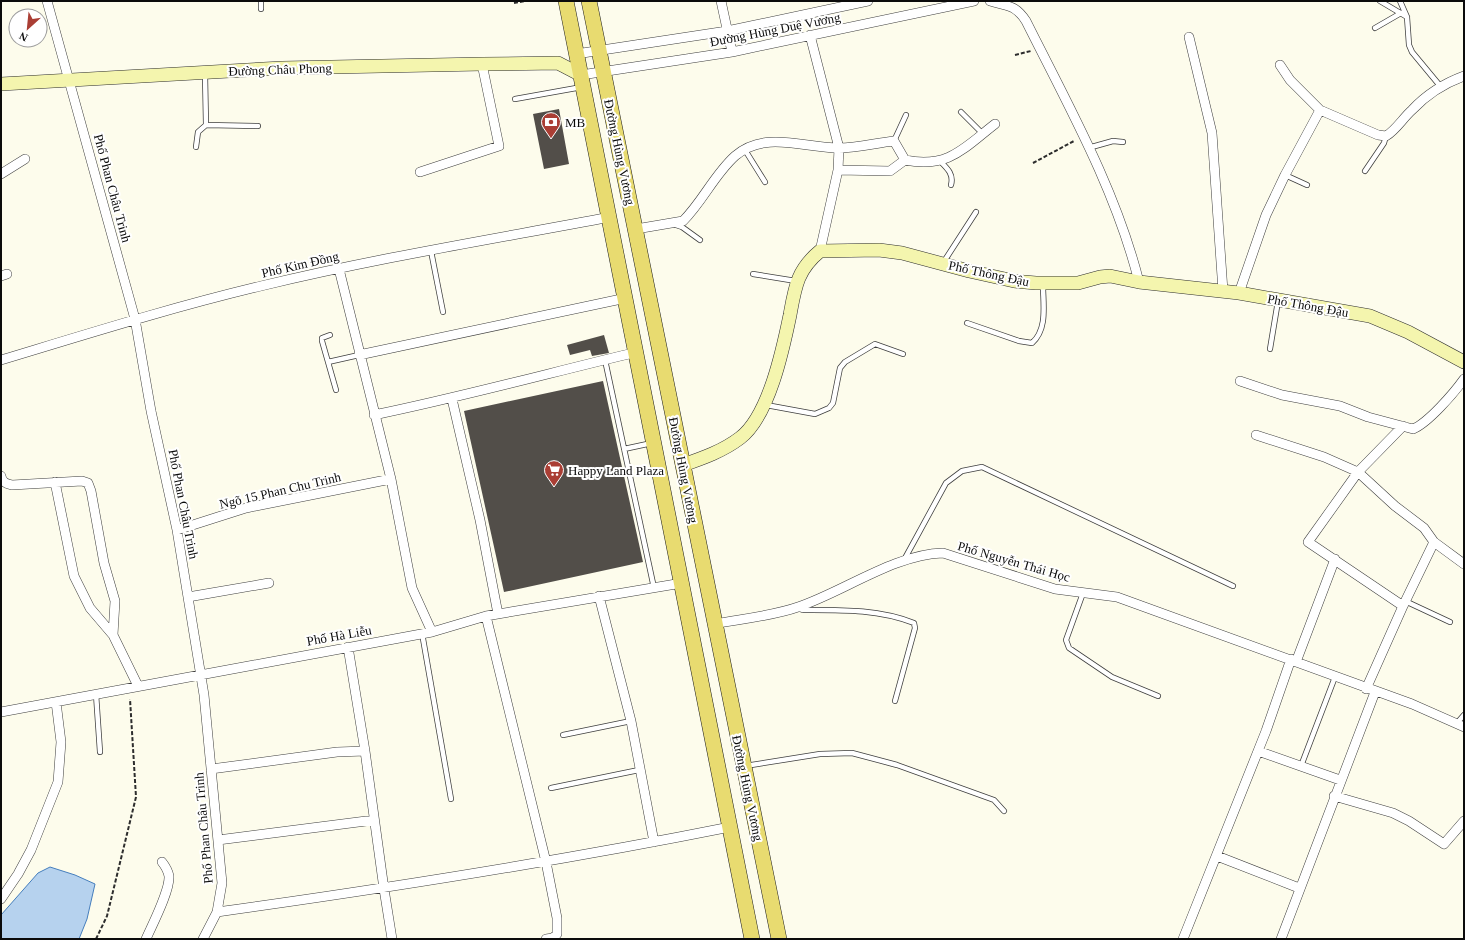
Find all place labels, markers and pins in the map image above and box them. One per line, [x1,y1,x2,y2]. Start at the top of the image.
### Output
bank icon: MB [540,111,562,139]
place label: MB [565,115,586,130]
supermarket icon: Happy Land Plaza [543,459,565,487]
place label: Happy Land Plaza [568,463,664,478]

